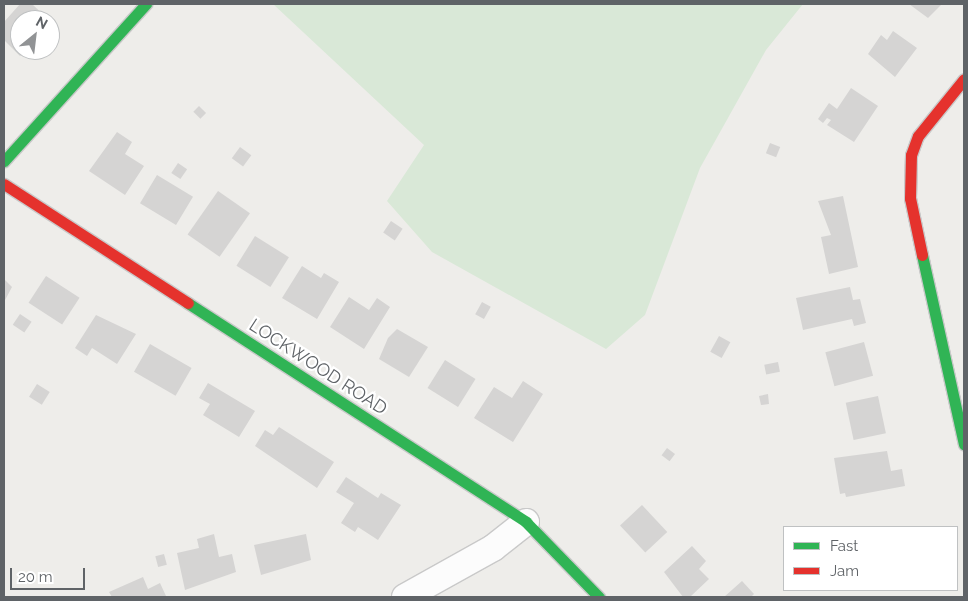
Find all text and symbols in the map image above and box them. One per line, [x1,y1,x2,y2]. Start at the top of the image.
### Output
north arrow [10,10,60,60]
text: N [33,13,50,32]
street label: LOCKWOOD ROAD [245,314,391,420]
legend [783,526,958,591]
text: Fast [830,537,858,555]
scale bar [12,558,88,590]
text: Jam [830,562,859,580]
text: 20 m [18,568,53,586]

